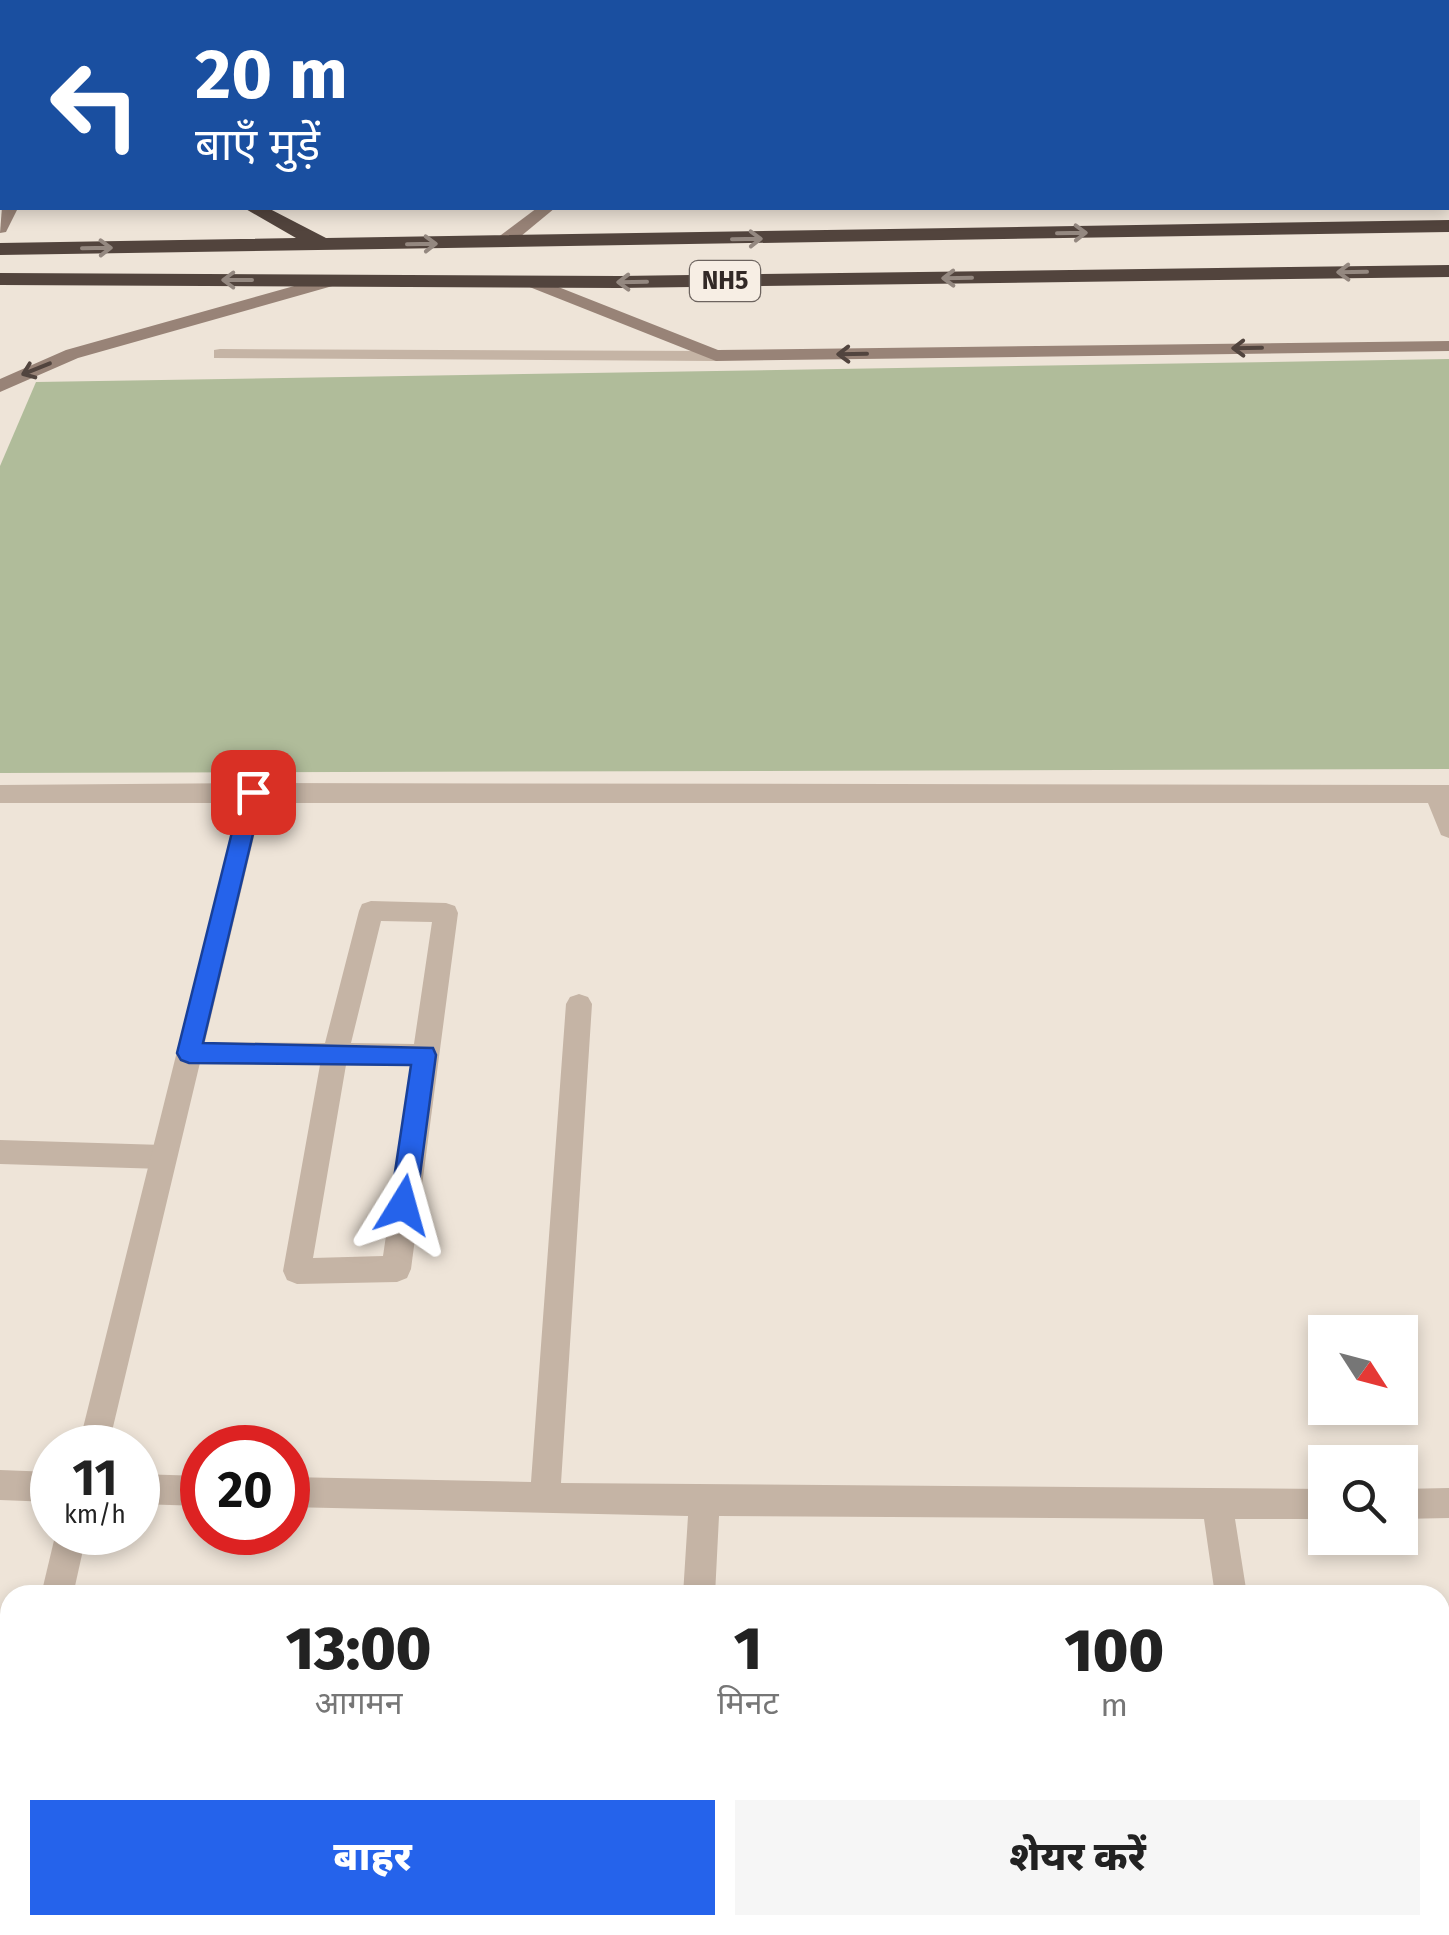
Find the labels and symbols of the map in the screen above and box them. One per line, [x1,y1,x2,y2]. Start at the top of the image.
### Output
one-way arrow [1056,223,1088,242]
one-way arrow [731,229,763,248]
one-way arrow [406,234,438,253]
one-way arrow [81,238,113,257]
road number: NH5 [690,261,760,301]
one-way arrow [1336,262,1368,282]
one-way arrow [941,268,973,287]
one-way arrow [221,270,254,290]
one-way arrow [616,272,648,292]
one-way arrow [1231,339,1263,358]
one-way arrow [836,344,868,364]
one-way arrow [21,361,52,379]
pin [211,750,296,835]
position arrow [351,1153,455,1257]
north arrow [1308,1315,1418,1425]
speed limit sign: 20 [180,1425,310,1555]

